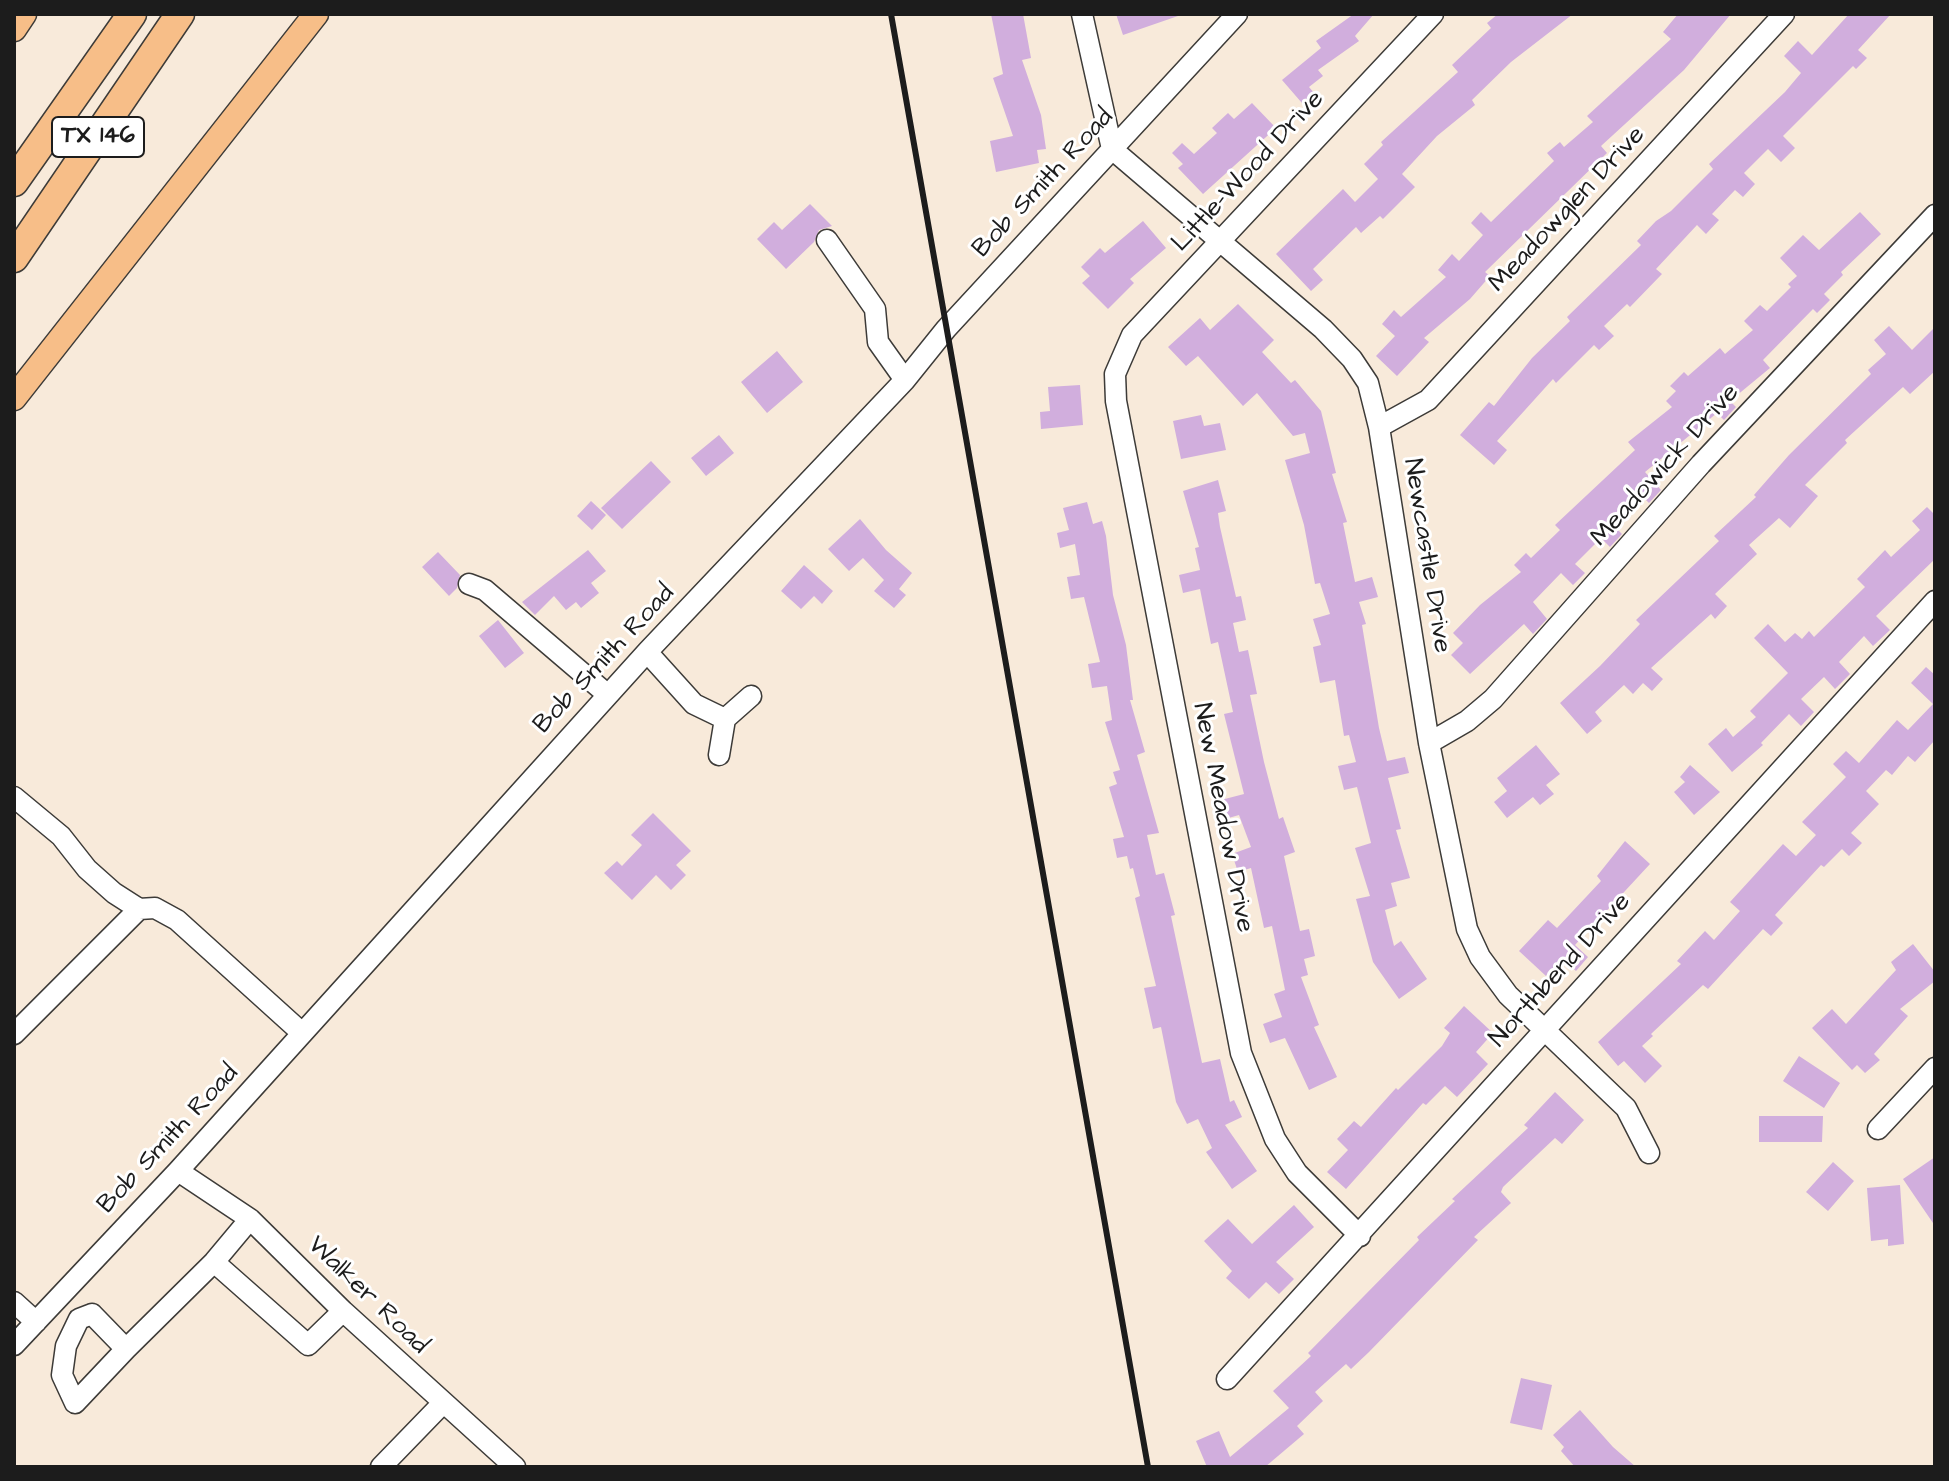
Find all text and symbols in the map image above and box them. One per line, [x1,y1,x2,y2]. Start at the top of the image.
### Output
street label: Little-Wood Drive [1166,85,1332,259]
street label: Bob Smith Road [967,103,1121,265]
road number: TX 146 [52,117,144,157]
street label: Meadowglen Drive [1483,121,1653,299]
street label: Meadowick Drive [1585,379,1747,553]
street label: Newcastle Drive [1395,457,1457,655]
street label: Bob Smith Road [528,579,682,741]
street label: New Meadow Drive [1184,701,1260,935]
street label: Northbend Drive [1484,887,1638,1055]
street label: Bob Smith Road [92,1059,246,1221]
street label: Walker Road [300,1230,434,1362]

